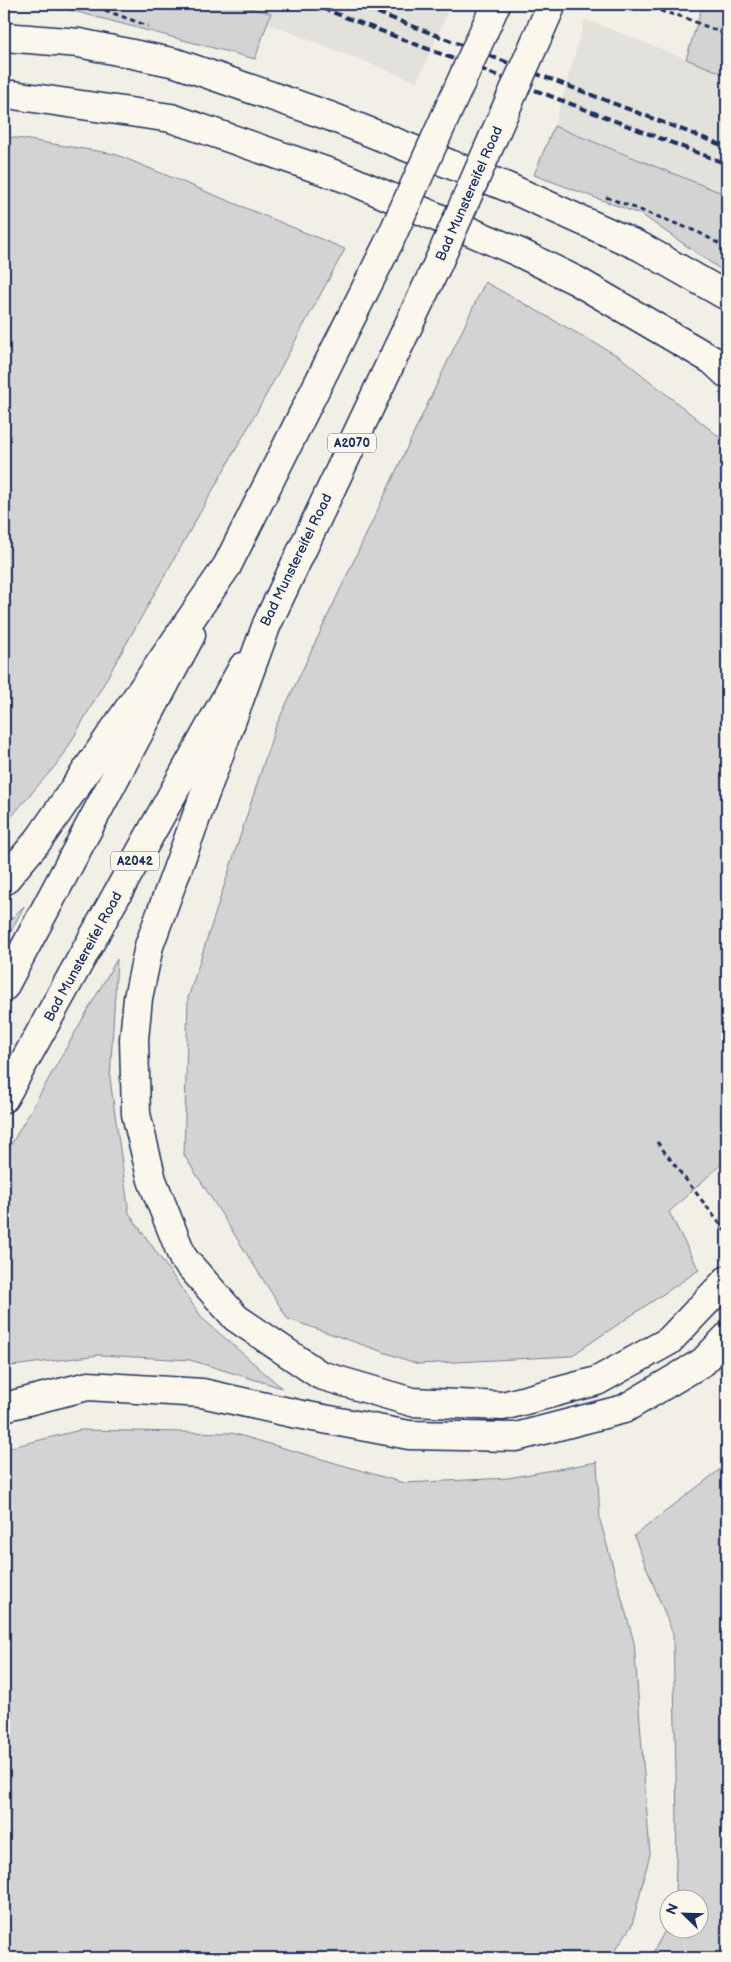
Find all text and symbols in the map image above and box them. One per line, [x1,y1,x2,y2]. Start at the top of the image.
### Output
street label: Bad Munstereifel Road [432,123,506,263]
road number: A2070 [328,433,376,452]
street label: Bad Munstereifel Road [256,491,336,629]
road number: A2042 [111,851,159,870]
street label: Bad Munstereifel Road [40,889,125,1024]
north arrow [658,1890,708,1940]
text: N [663,1901,682,1917]

